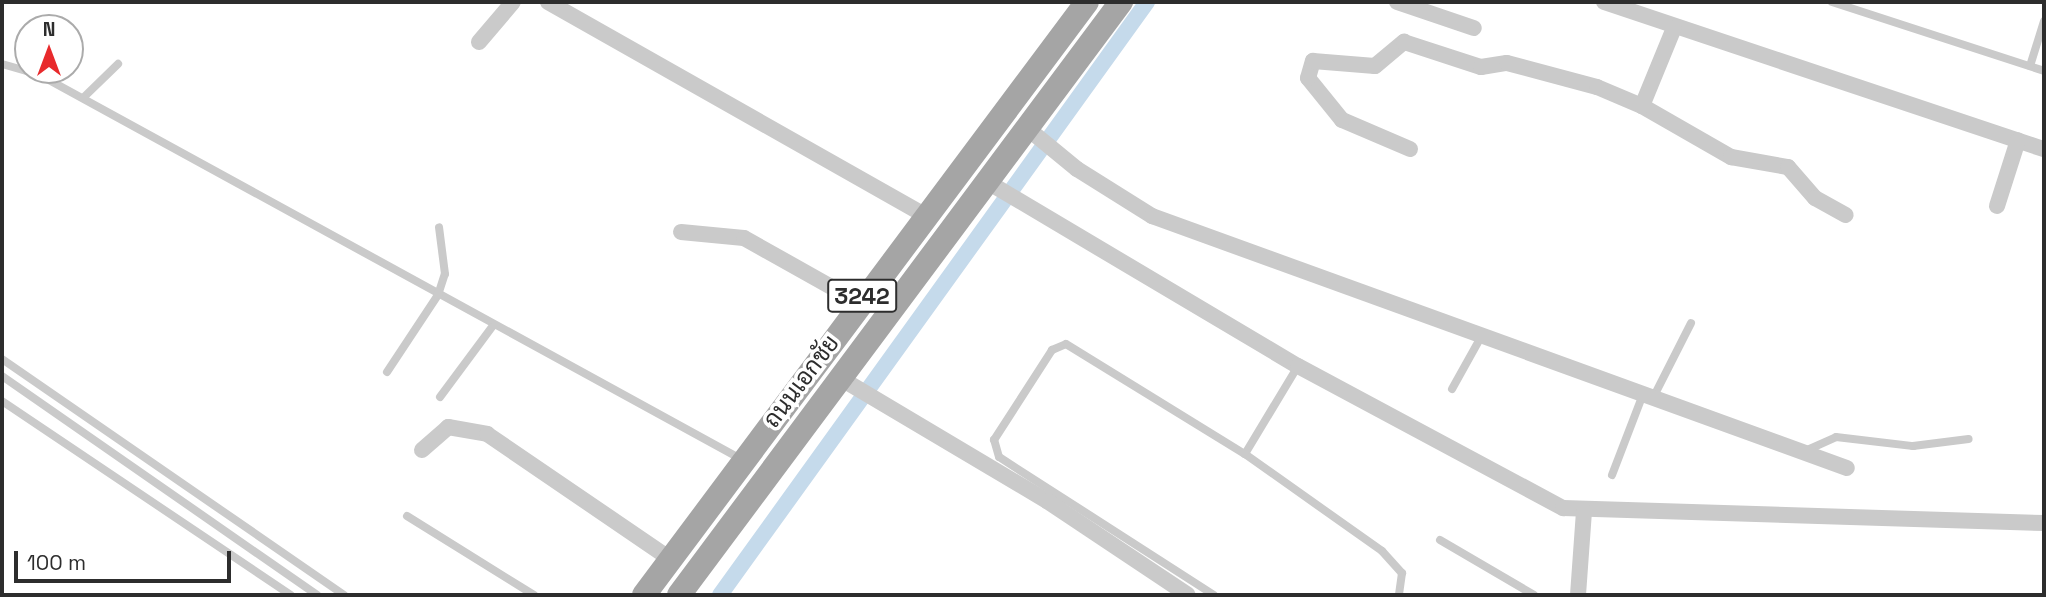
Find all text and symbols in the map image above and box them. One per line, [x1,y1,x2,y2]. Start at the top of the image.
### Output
north arrow [14,14,84,84]
text: N [43,17,55,42]
road number: 3242 [827,276,897,316]
street label: ถนนเอกชัย [757,329,845,433]
scale bar [18,538,234,582]
text: 100 m [27,549,86,576]

